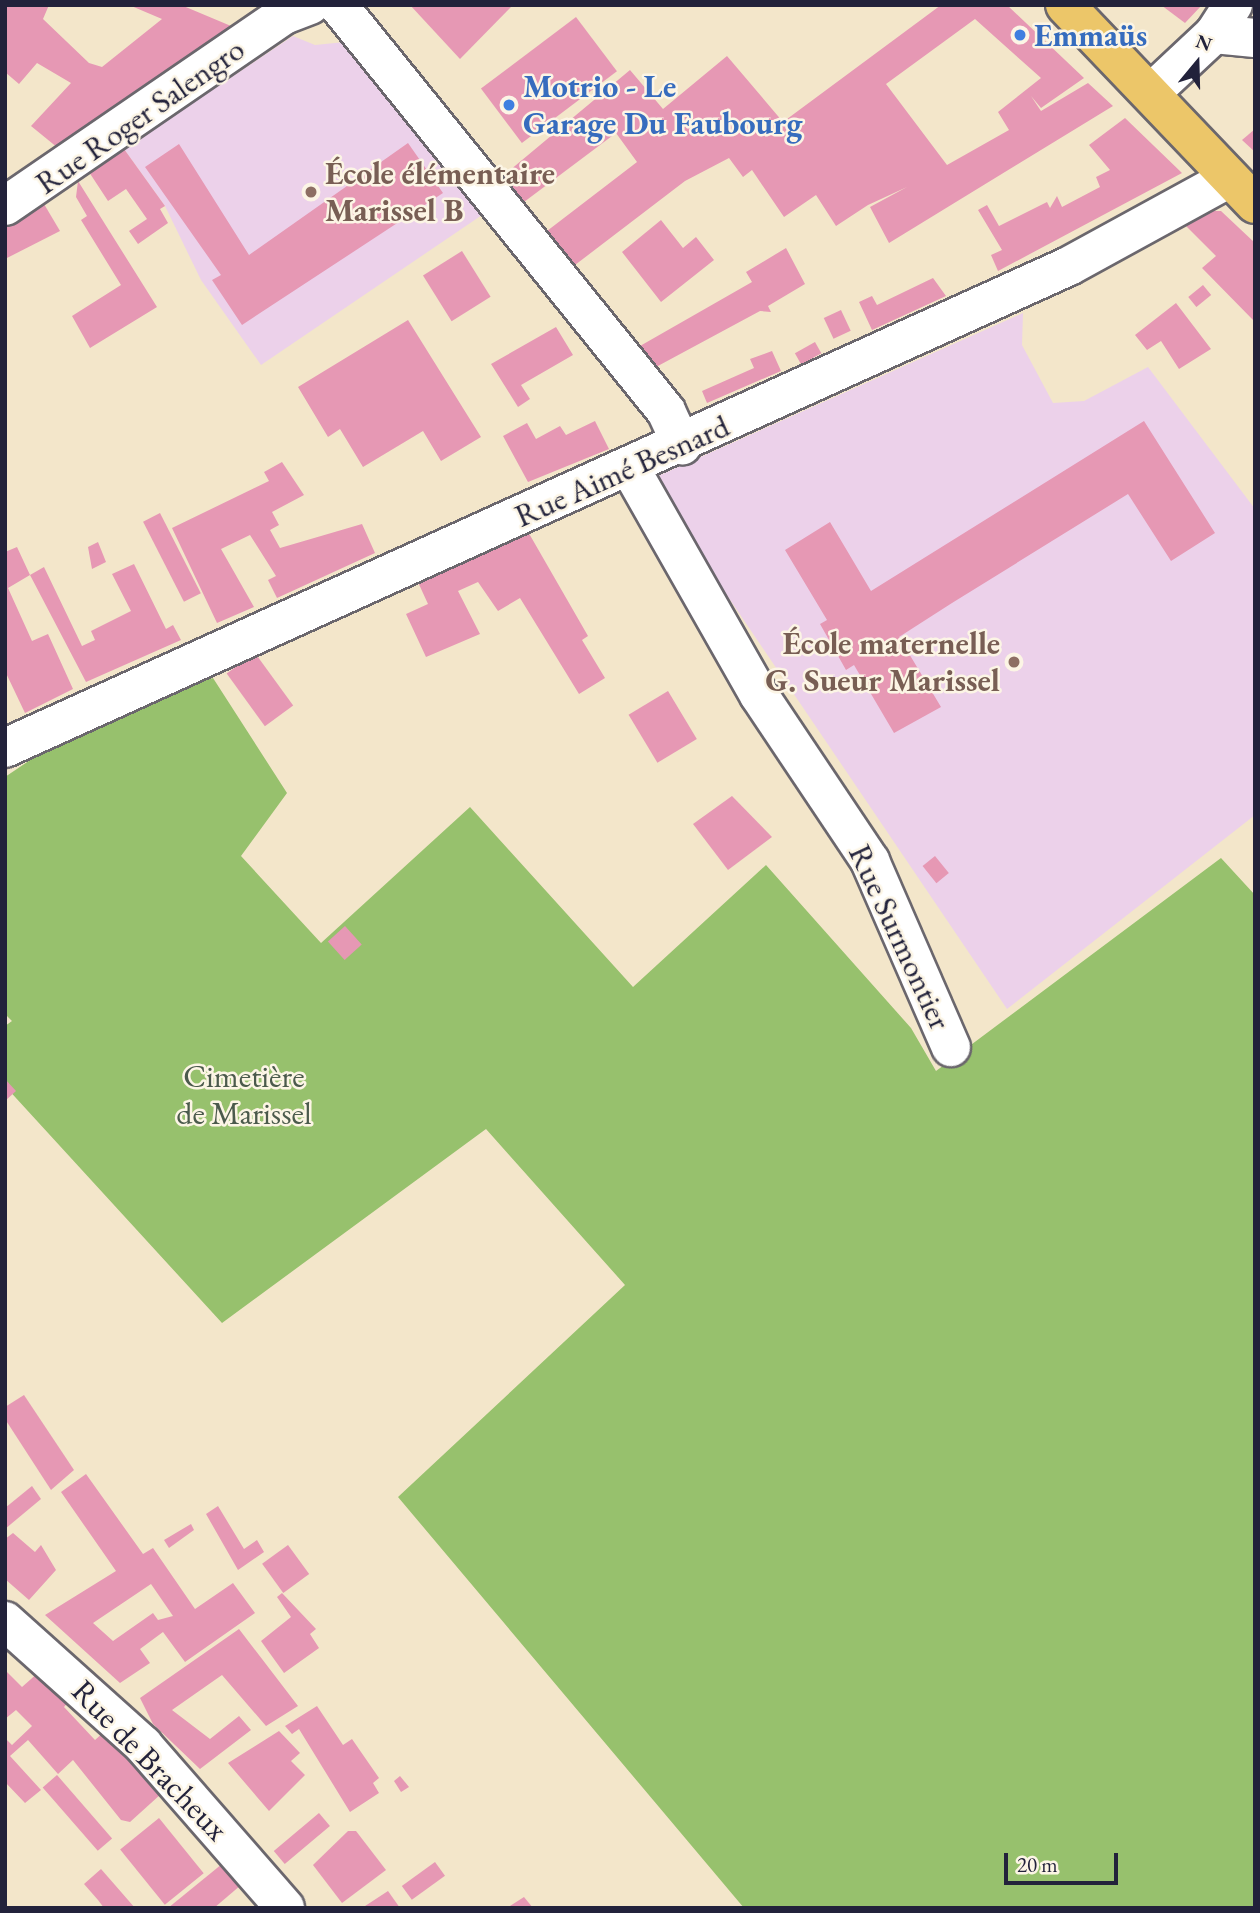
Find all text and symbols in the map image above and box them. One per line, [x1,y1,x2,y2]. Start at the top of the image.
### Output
place label: Emmaüs [1034,16,1147,54]
marker: Emmaüs [1012,27,1028,43]
north arrow [1162,28,1232,98]
text: N [1193,28,1215,57]
street label: Rue Roger Salengro [28,30,252,202]
place label: Motrio - Le Garage Du Faubourg [523,68,802,143]
marker: Motrio - Le Garage Du Faubourg [501,97,517,113]
place label: École élémentaire Marissel B [325,155,555,230]
marker: École élémentaire Marissel B [303,184,319,200]
street label: Rue Aimé Besnard [509,407,735,535]
place label: École maternelle G. Sueur Marissel [765,625,1000,700]
marker: École maternelle G. Sueur Marissel [1006,654,1022,670]
street label: Rue Surmontier [840,838,960,1036]
park label: Cimetière de Marissel [176,1058,312,1133]
street label: Rue de Bracheux [64,1672,236,1848]
scale bar [1008,1840,1122,1884]
text: 20 m [1017,1851,1058,1878]

